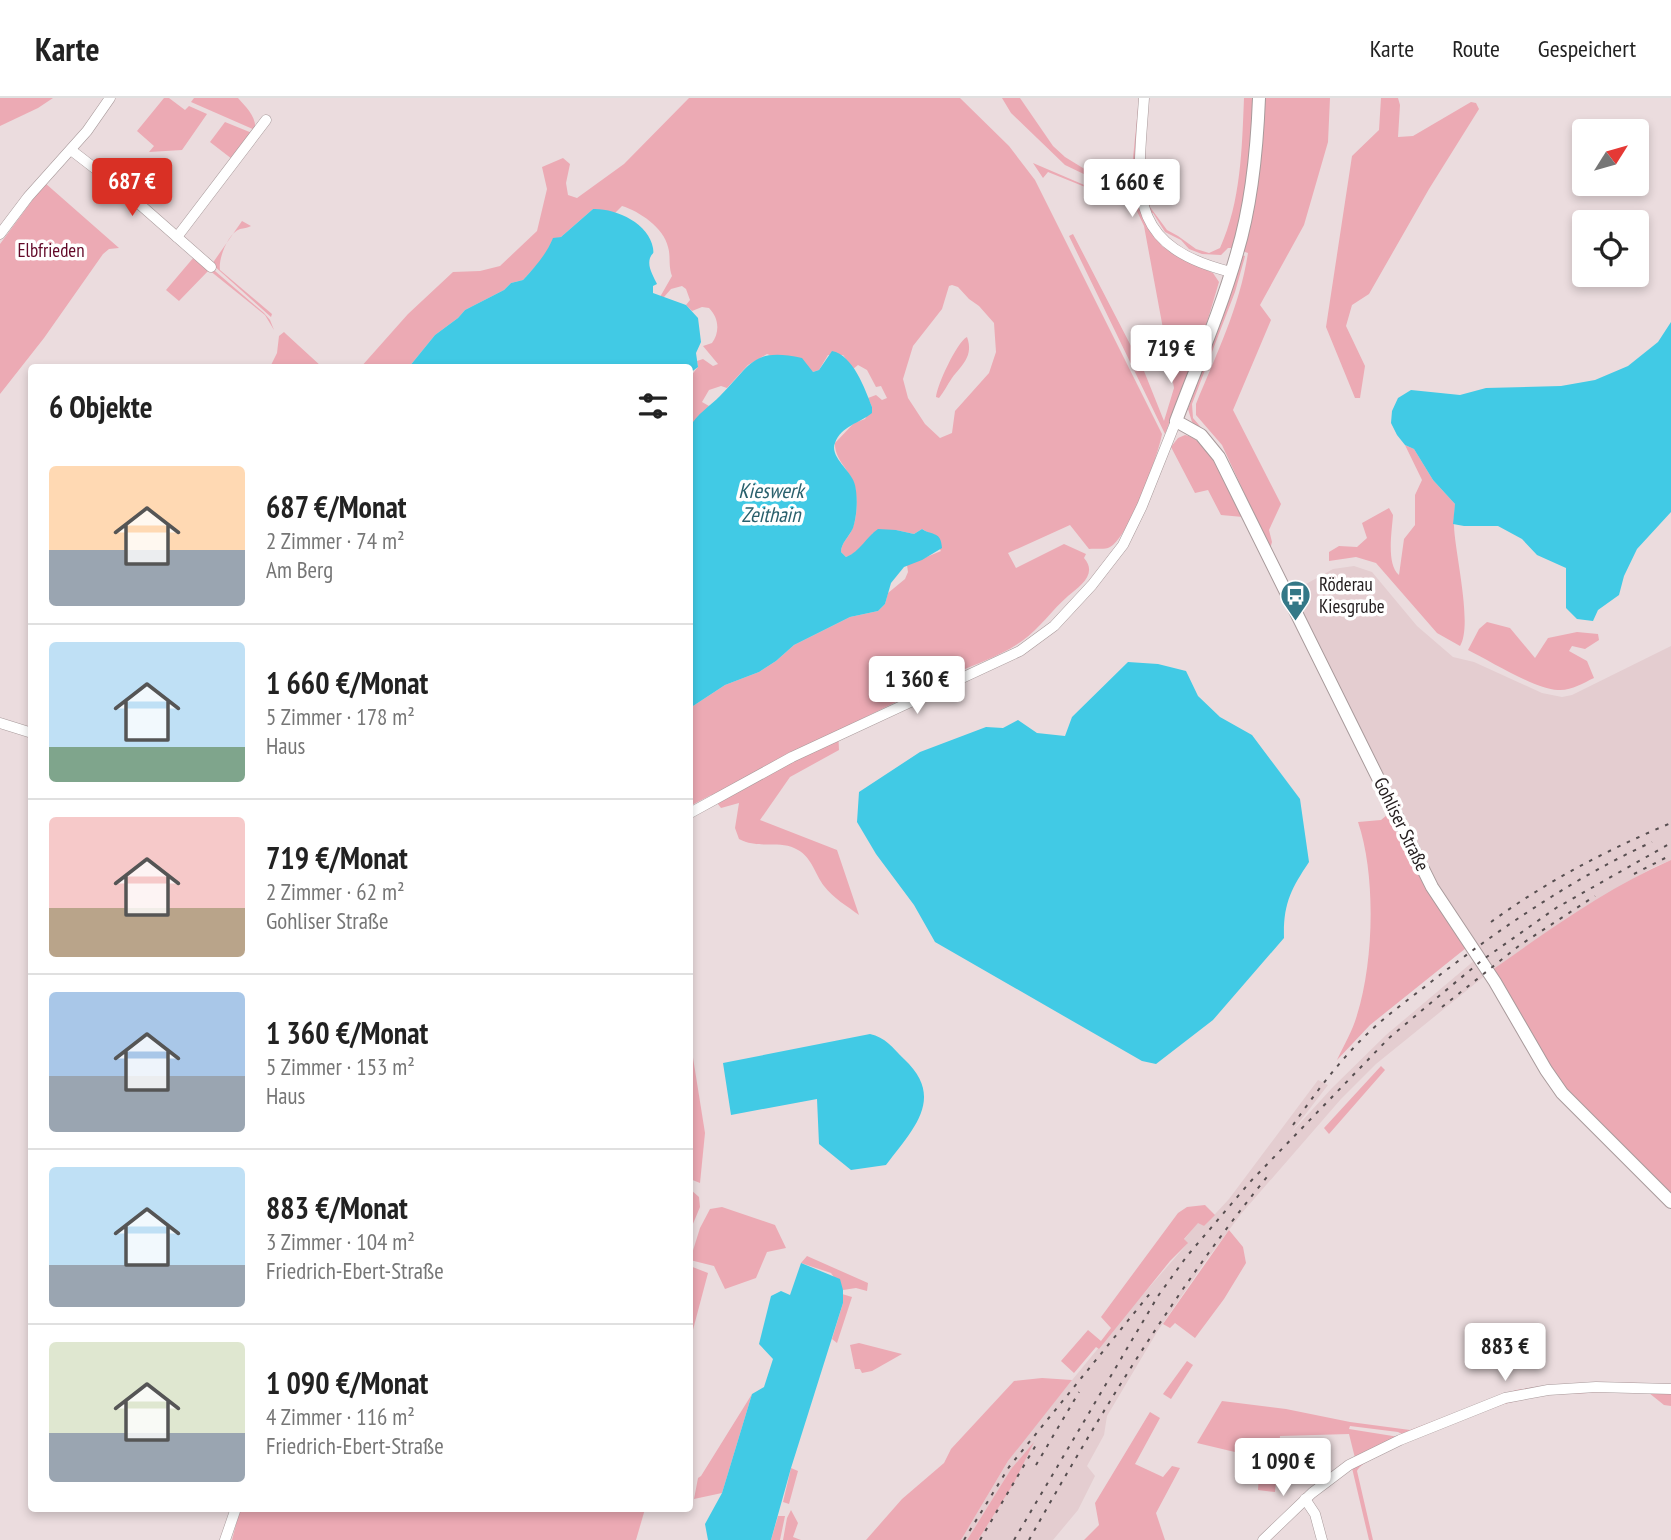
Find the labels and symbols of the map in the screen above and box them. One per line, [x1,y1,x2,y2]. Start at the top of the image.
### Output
north arrow [1572,119,1648,196]
pin: 687 € [83,158,181,218]
pin: 1 660 € [1067,159,1197,219]
park label: Elbfrieden [17,238,85,262]
pin: 719 € [1122,326,1220,385]
water label: Kieswerk Zeithain [738,477,807,528]
place label: Röderau Kiesgrube [1319,572,1385,618]
bus stop icon: Röderau Kiesgrube [1279,578,1313,622]
pin: 1 360 € [852,656,982,716]
street label: Gohliser Straße [1369,773,1435,875]
pin: 883 € [1456,1324,1554,1383]
pin: 1 090 € [1218,1438,1348,1498]

